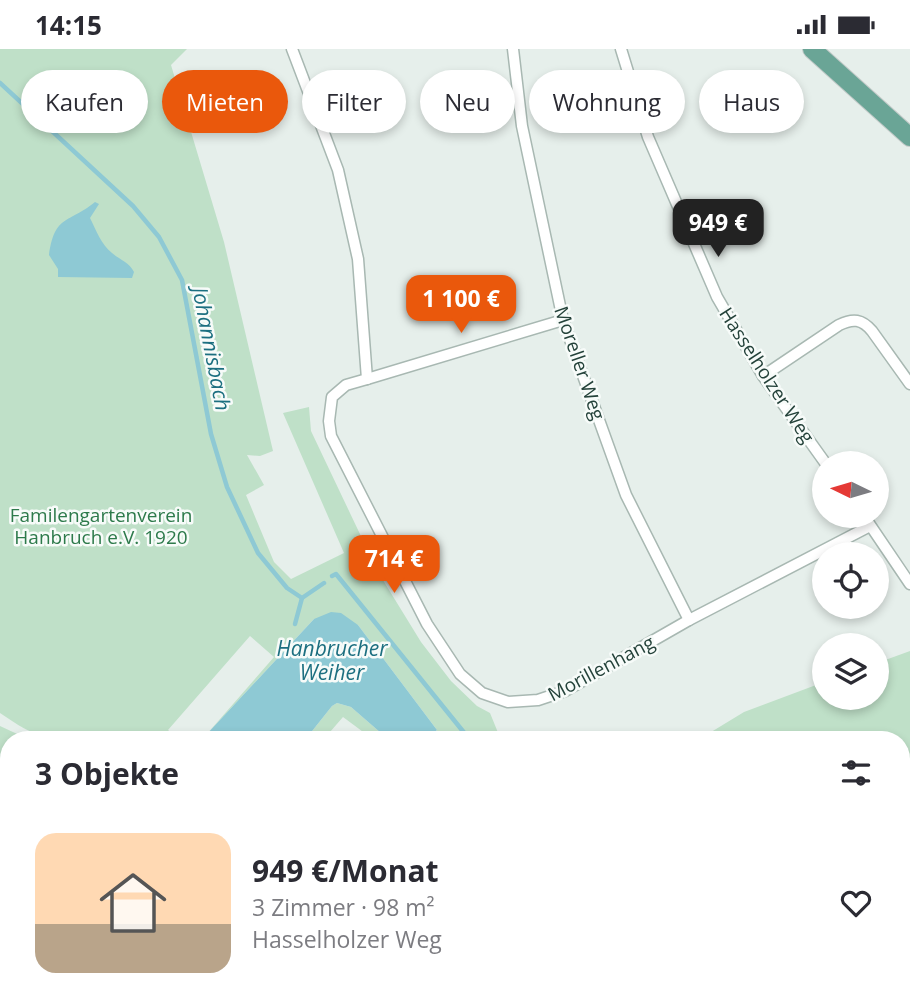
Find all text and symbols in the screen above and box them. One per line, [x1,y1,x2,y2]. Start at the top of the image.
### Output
text: 14:15 [35,7,102,43]
chip: Kaufen [21,70,148,133]
chip: Mieten [162,70,288,133]
chip: Filter [302,70,406,133]
chip: Neu [420,70,515,133]
chip: Wohnung [529,70,685,133]
chip: Haus [699,70,804,133]
pin: 949 € [669,199,767,259]
text: 949 € [689,206,747,238]
pin: 1 100 € [396,275,526,335]
water label: Johannisbach [185,281,238,413]
text: 1 100 € [422,282,500,314]
street label: Hasselholzer Weg [713,302,821,448]
street label: Moreller Weg [548,303,612,423]
north arrow [812,451,889,529]
map controls [812,451,889,710]
park label: Familengartenverein Hanbruch e.V. 1920 [10,502,192,550]
pin: 714 € [345,535,443,595]
text: 714 € [365,542,423,574]
button: locate [812,542,889,619]
street label: Morillenhang [543,629,659,707]
button: layers [812,633,889,710]
water label: Hanbrucher Weiher [276,634,388,686]
text: 3 Objekte [35,753,179,794]
icon: filters [837,754,875,792]
text: 949 €/Monat [252,850,439,891]
icon: home [91,861,175,945]
icon: heart [837,884,875,922]
text: 3 Zimmer · 98 m² [252,891,435,923]
text: Hasselholzer Weg [252,923,442,955]

